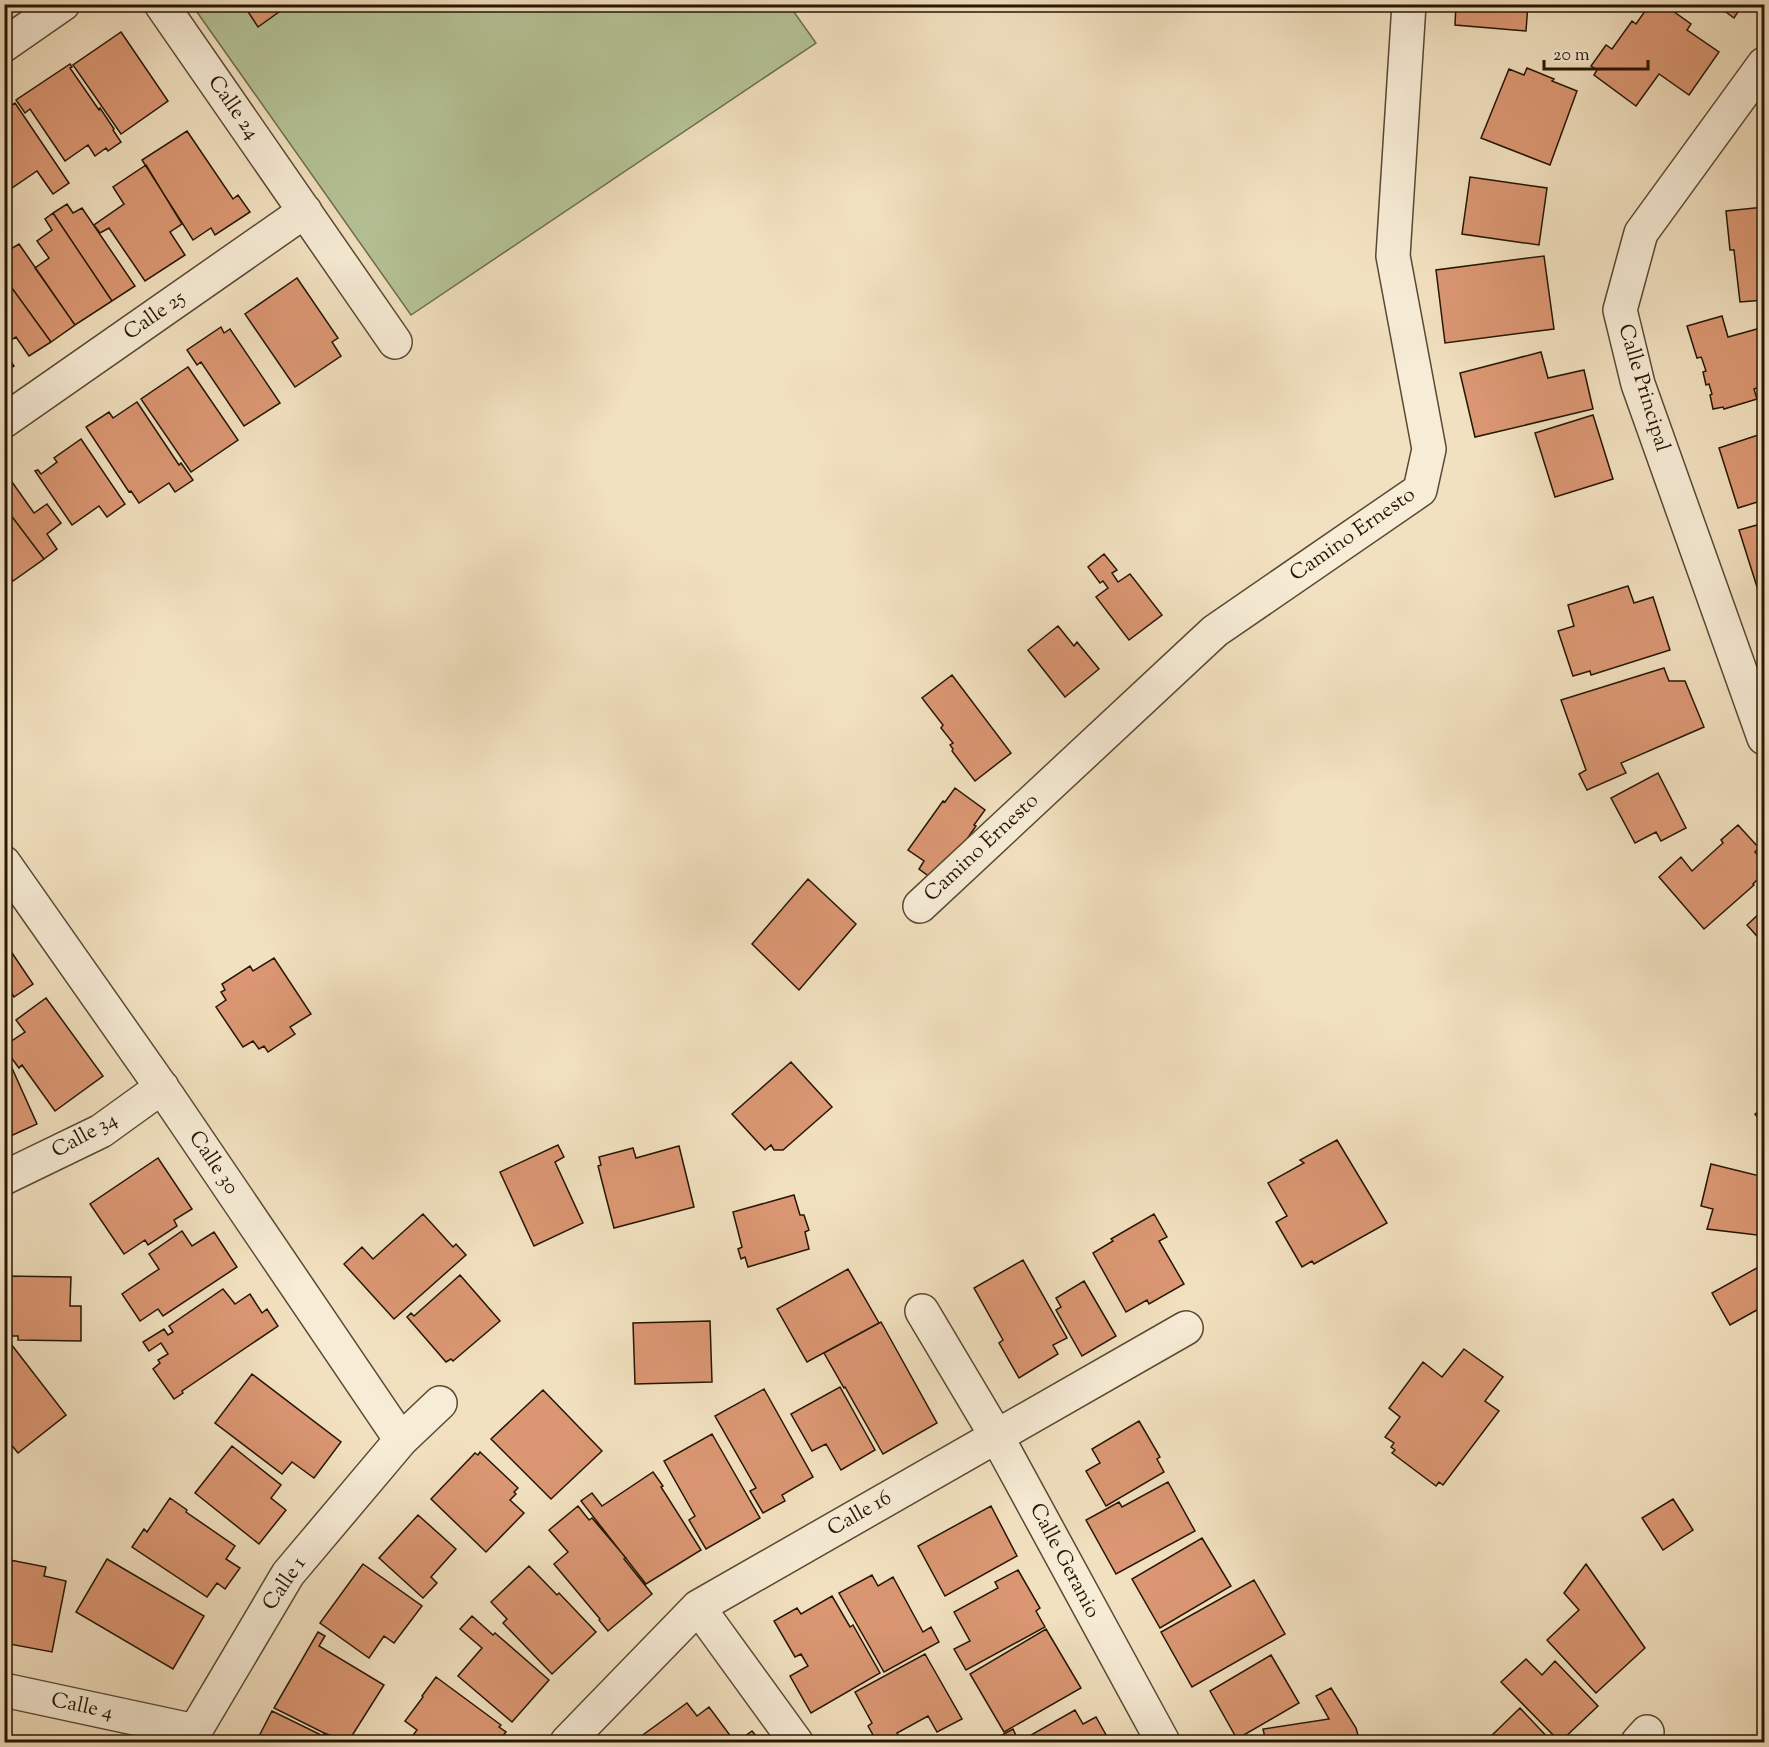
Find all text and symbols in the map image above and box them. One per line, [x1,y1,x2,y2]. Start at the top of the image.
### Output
scale bar [1544,33,1648,71]
text: 20 m [1553,43,1590,69]
street label: Calle 24 [200,70,266,146]
street label: Calle 25 [118,284,192,348]
street label: Calle Principal [1609,320,1677,456]
street label: Camino Ernesto [1284,480,1422,590]
street label: Camino Ernesto [918,787,1046,909]
street label: Calle 34 [47,1106,123,1166]
street label: Calle 30 [181,1125,245,1201]
street label: Calle 16 [822,1484,898,1544]
street label: Calle Geranio [1021,1498,1107,1624]
street label: Calle 1 [256,1551,314,1617]
street label: Calle 4 [48,1686,116,1728]

